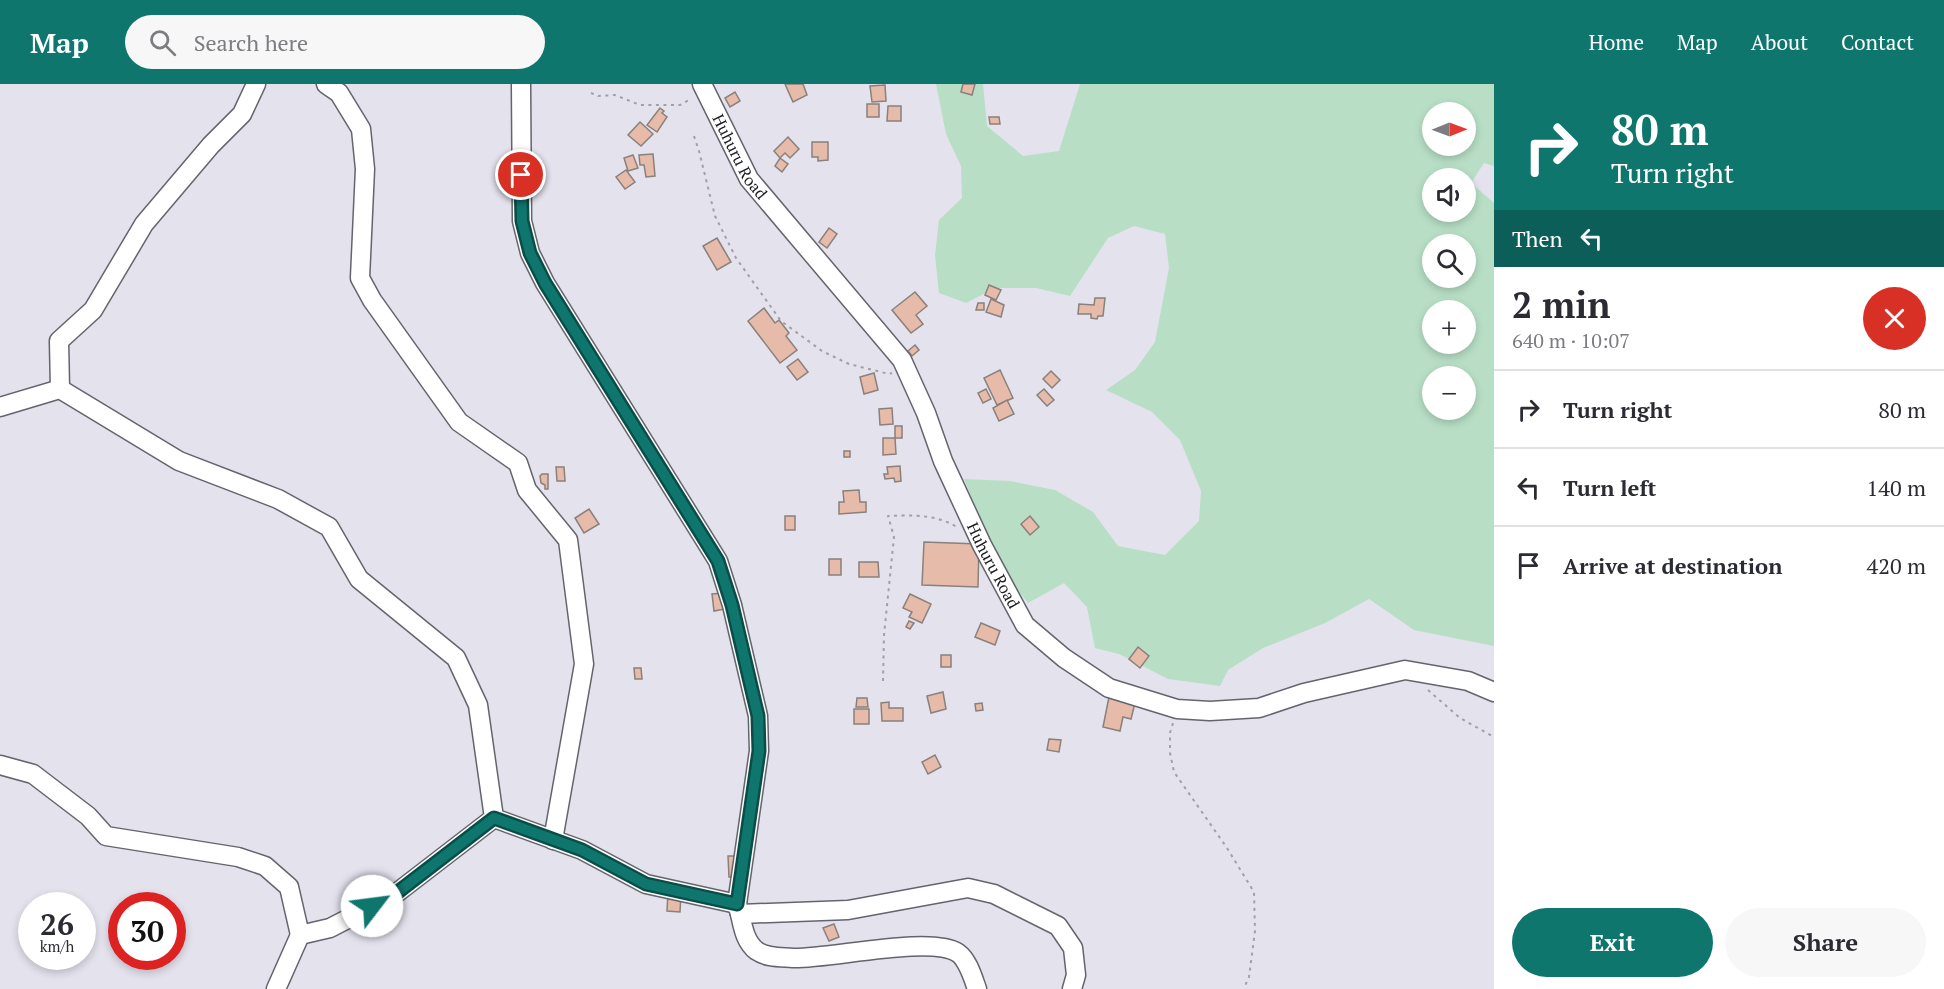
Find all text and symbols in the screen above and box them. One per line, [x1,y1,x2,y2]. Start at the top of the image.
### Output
search box [125,15,545,69]
text: Map [30,24,89,61]
icon: search [146,26,179,59]
text: Search here [194,28,308,57]
text: Home [1588,28,1644,56]
text: Map [1677,28,1718,56]
text: About [1751,28,1808,56]
text: Contact [1841,28,1914,56]
text: 80 m [1611,101,1709,157]
north arrow [1422,102,1476,156]
map controls [1422,102,1476,420]
icon: right [1512,108,1590,186]
street label: Huhuru Road [708,110,772,204]
pin [495,149,546,200]
text: Turn right [1611,155,1734,191]
icon: arrive [504,158,537,191]
button: sound [1422,168,1476,222]
icon: left [1575,222,1608,255]
text: Then [1512,224,1563,253]
button: search [1422,234,1476,288]
text: 2 min [1512,281,1610,328]
button: close [1863,287,1926,350]
button: + [1422,300,1476,354]
text: 640 m · 10:07 [1512,327,1630,354]
button: − [1422,366,1476,420]
icon: right [1512,393,1545,426]
text: Turn right [1563,395,1672,424]
text: 80 m [1878,395,1926,424]
icon: left [1512,471,1545,504]
text: Turn left [1563,473,1656,502]
text: 140 m [1866,473,1926,502]
street label: Huhuru Road [962,519,1025,612]
icon: arrive [1512,549,1545,582]
text: Arrive at destination [1563,551,1782,580]
text: 420 m [1866,551,1926,580]
position arrow [340,874,404,938]
speed limit sign: 30 [108,892,186,970]
text: 26 [40,904,74,944]
button: Exit [1512,908,1713,977]
button: Share [1725,908,1926,977]
text: km/h [40,936,74,956]

